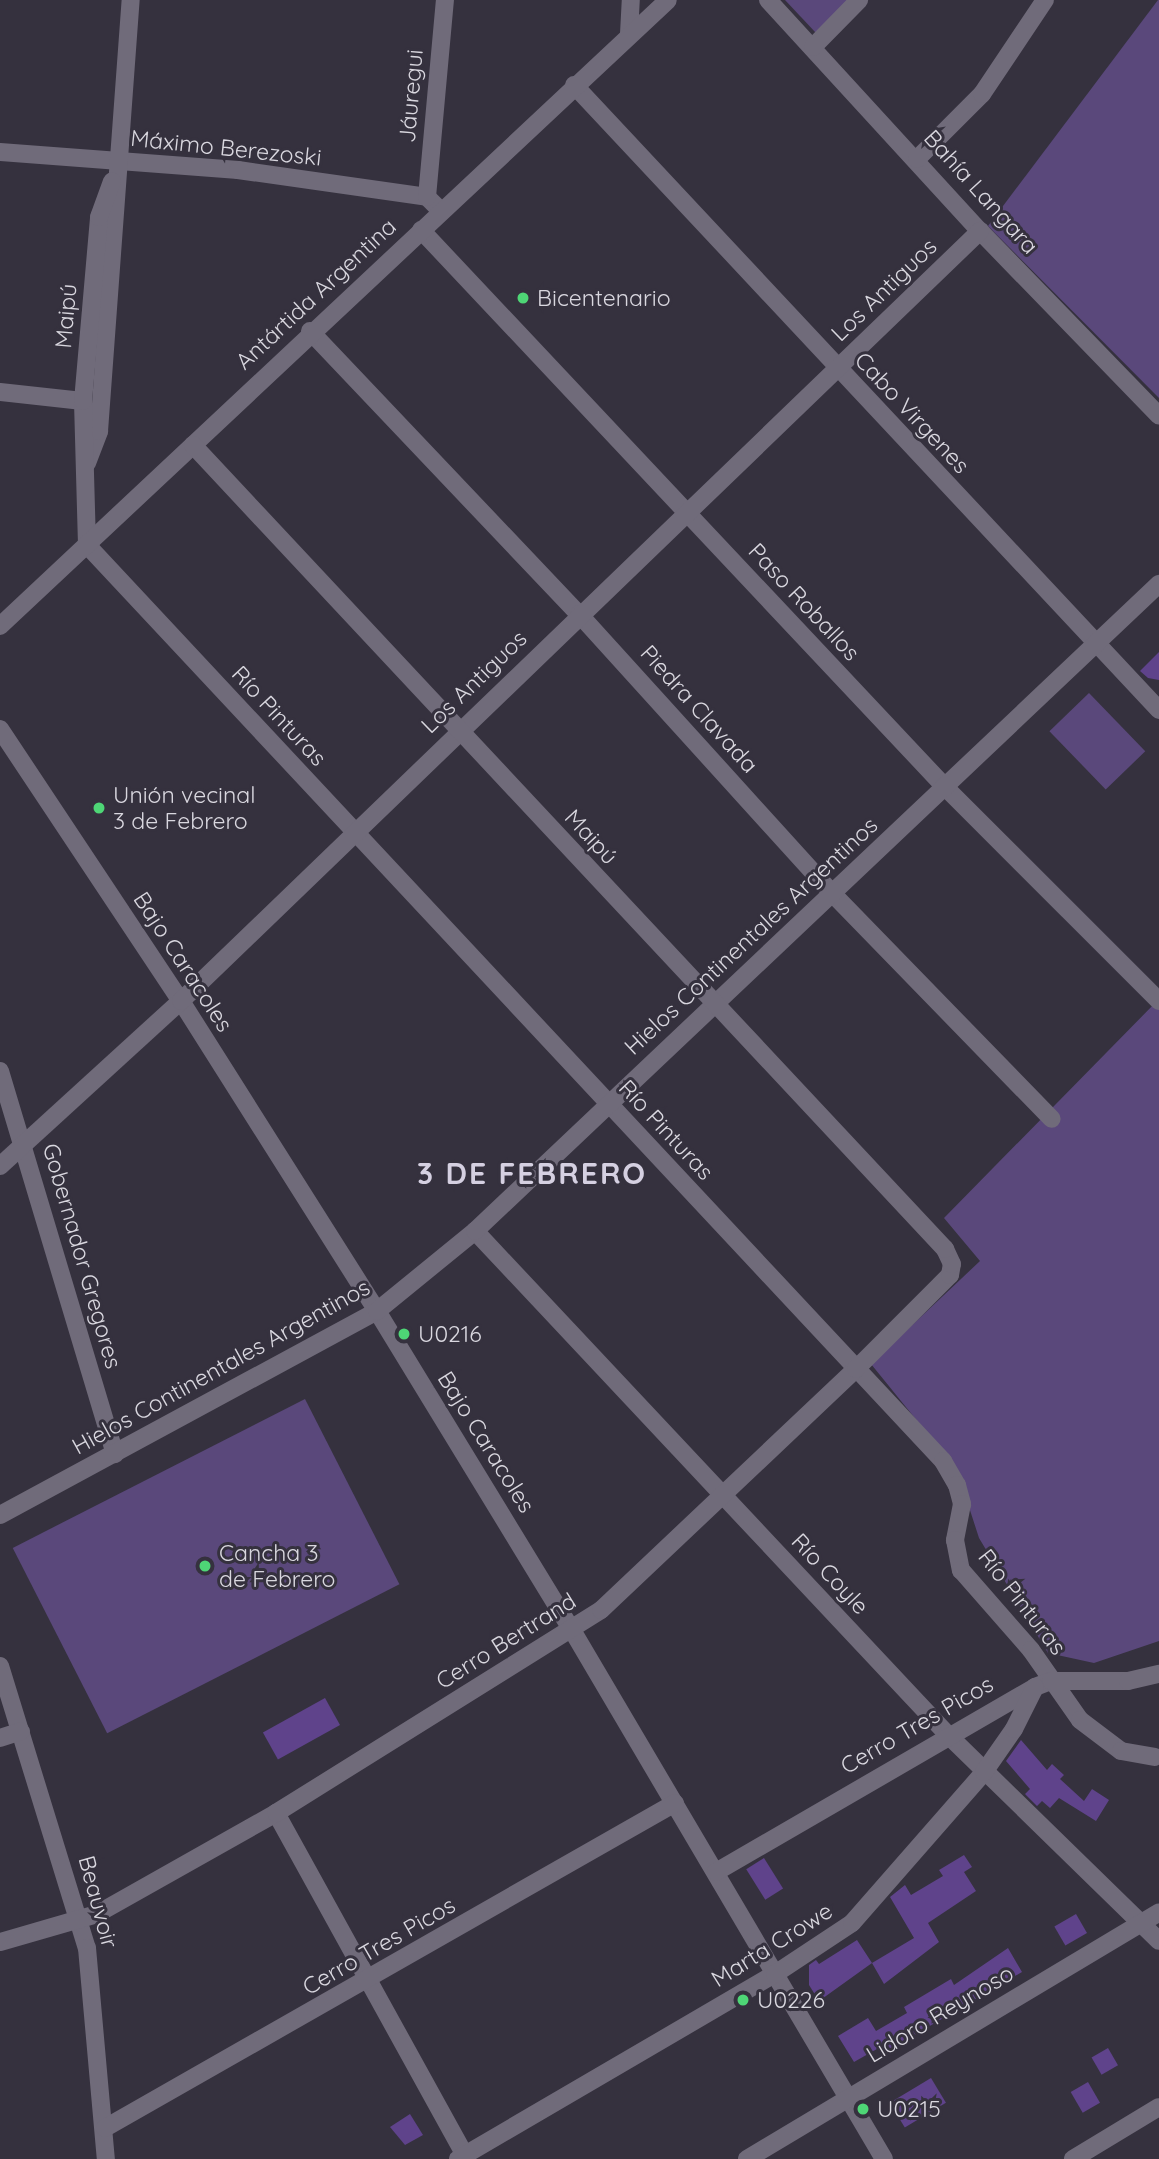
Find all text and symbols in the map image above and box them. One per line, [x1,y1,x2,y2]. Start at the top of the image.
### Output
street label: Jáuregui [393,48,429,144]
street label: Máximo Berezoski [129,124,323,172]
street label: Bahía Langara [918,124,1044,260]
street label: Antártida Argentina [230,213,402,375]
street label: Los Antiguos [825,233,943,347]
street label: Maipú [49,282,83,350]
place label: Bicentenario [537,284,671,312]
marker: Bicentenario [515,290,531,306]
street label: Cabo Virgenes [849,347,975,479]
street label: Paso Roballos [743,538,865,666]
street label: Los Antiguos [415,625,533,739]
street label: Piedra Clavada [634,639,764,779]
street label: Río Pinturas [226,660,332,772]
place label: Unión vecinal 3 de Febrero [113,781,255,835]
marker: Unión vecinal 3 de Febrero [91,800,107,816]
street label: Maipú [559,804,623,870]
street label: Hielos Continentales Argentinos [619,811,883,1061]
street label: Bajo Caracoles [127,887,239,1037]
street label: Río Pinturas [613,1074,719,1186]
street label: Gobernador Gregores [37,1140,127,1372]
district label: 3 DE FEBRERO [418,1155,646,1191]
street label: Hielos Continentales Argentinos [67,1273,375,1461]
place label: U0216 [418,1320,482,1348]
marker: U0216 [396,1326,412,1342]
street label: Bajo Caracoles [432,1366,540,1518]
street label: Río Coyle [786,1528,874,1620]
place label: Cancha 3 de Febrero [219,1539,335,1593]
street label: Río Pinturas [972,1544,1072,1660]
marker: Cancha 3 de Febrero [197,1558,213,1574]
street label: Cerro Bertrand [431,1587,581,1695]
street label: Cerro Tres Picos [836,1670,998,1780]
street label: Beauvoir [72,1853,124,1951]
street label: Cerro Tres Picos [298,1891,460,2001]
street label: Marta Crowe [706,1897,838,1993]
street label: Lidoro Reynoso [861,1959,1019,2069]
place label: U0226 [757,1986,825,2014]
marker: U0226 [735,1992,751,2008]
place label: U0215 [877,2095,941,2123]
marker: U0215 [855,2101,871,2117]

